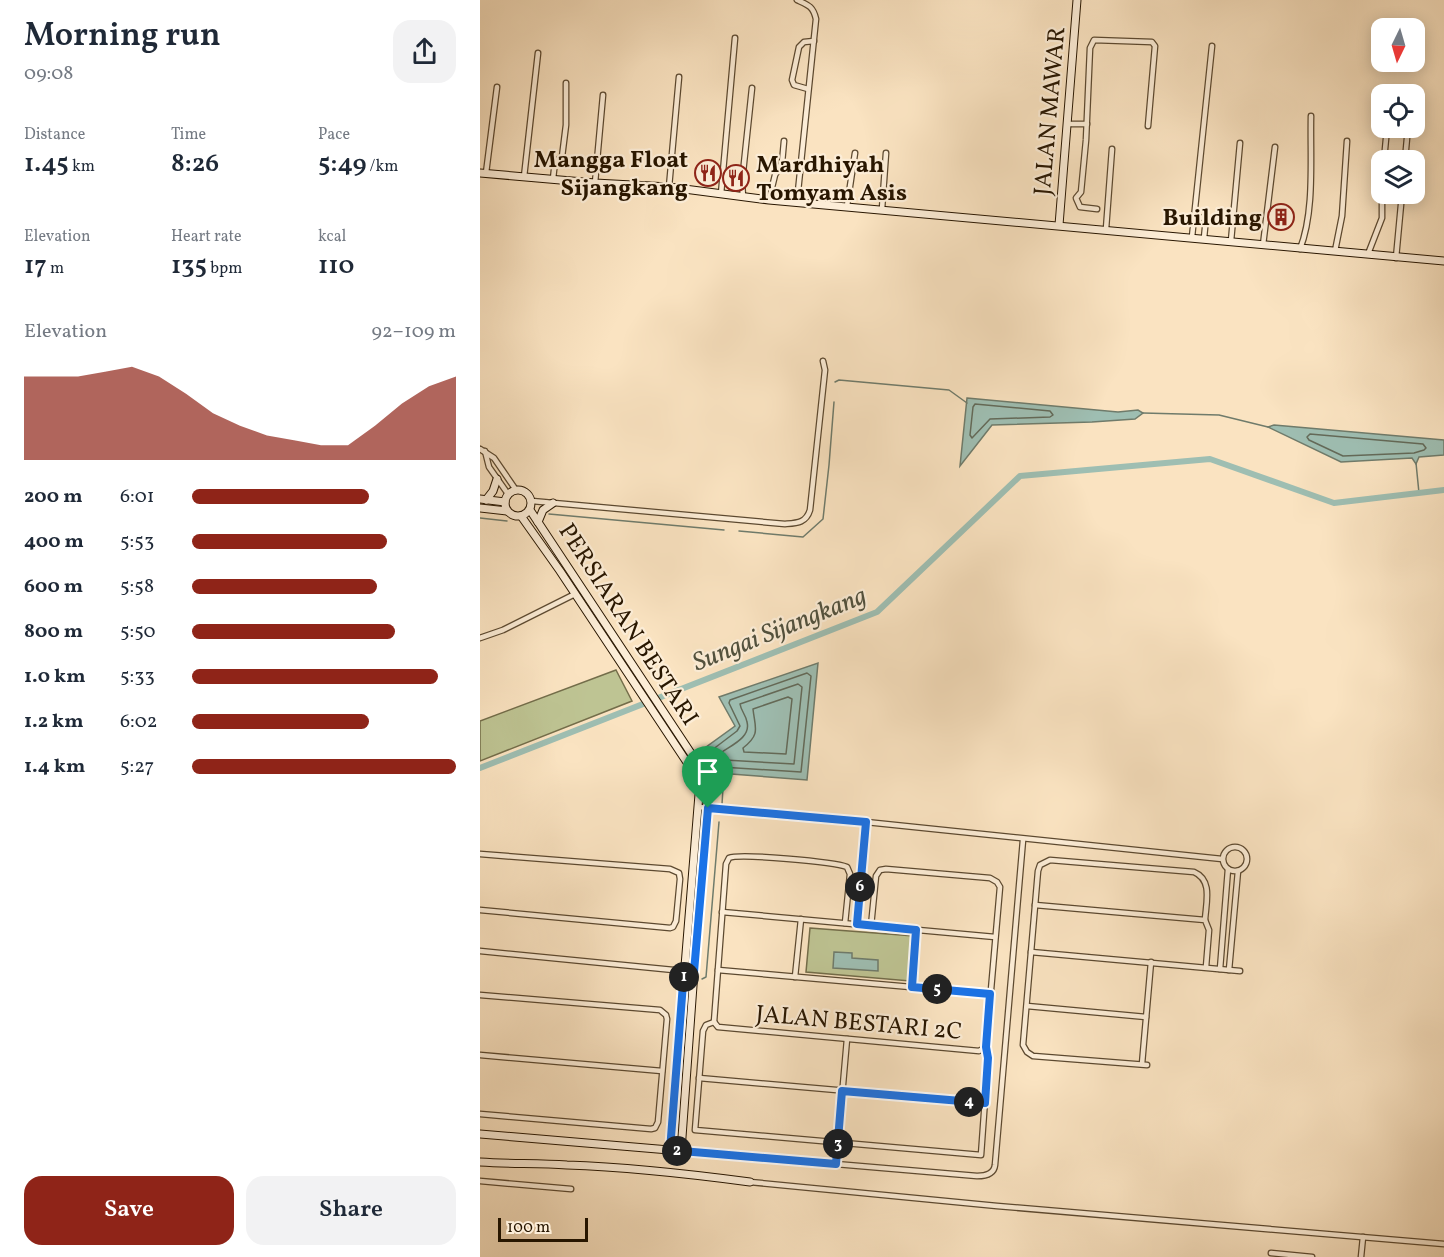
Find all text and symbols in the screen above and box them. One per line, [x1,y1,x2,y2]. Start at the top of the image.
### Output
text: Morning run [24,14,221,60]
north arrow [1371,18,1425,72]
map controls [1371,18,1425,204]
button: share [393,20,456,83]
street label: JALAN MAWAR [1027,25,1075,197]
text: 09:08 [24,60,74,88]
button: locate [1371,84,1425,138]
text: Distance [24,124,85,146]
text: Time [171,124,206,146]
text: Pace [318,124,350,146]
place label: Mangga Float Sijangkang [534,144,688,206]
text: 1.45 [24,146,69,182]
text: 8:26 [171,146,219,182]
text: 5:49 [318,146,366,182]
place label: Mardhiyah Tomyam Asis [756,149,907,211]
button: layers [1371,150,1425,204]
text: km [69,156,95,178]
text: /km [366,156,398,178]
restaurant icon: Mangga Float Sijangkang [693,158,723,188]
restaurant icon: Mardhiyah Tomyam Asis [721,163,751,193]
place label: Building [1163,202,1262,236]
building icon: Building [1266,202,1296,232]
text: Elevation [24,226,91,248]
text: Heart rate [171,226,242,248]
text: kcal [318,226,346,248]
text: 17 [24,248,47,284]
text: 135 [171,248,207,284]
text: 110 [318,248,354,284]
text: m [47,258,64,280]
text: bpm [207,258,242,280]
text: Elevation [24,318,107,346]
text: 92–109 m [372,318,456,346]
text: 200 m [24,483,82,511]
text: 6:01 [120,483,155,511]
street label: PERSIARAN BESTARI [549,517,706,733]
text: 400 m [24,528,84,556]
text: 5:53 [120,528,154,556]
text: 600 m [24,573,83,601]
text: 5:58 [120,573,154,601]
water label: Sungai Sijangkang [687,579,872,681]
text: 800 m [24,618,83,646]
text: 5:50 [120,618,156,646]
text: 1.0 km [24,663,86,691]
text: 5:33 [120,663,155,691]
text: 1.2 km [24,708,84,736]
text: 6:02 [120,708,158,736]
pin [682,746,733,808]
text: 1.4 km [24,753,85,781]
text: 5:27 [120,753,154,781]
icon: arrive [691,755,724,788]
pin: 6 [845,872,875,902]
text: 6 [856,876,864,898]
pin: 1 [669,962,699,992]
text: 1 [681,966,687,988]
pin: 5 [922,974,952,1004]
text: 5 [933,978,941,1000]
street label: JALAN BESTARI 2C [754,998,963,1050]
pin: 4 [954,1087,984,1117]
text: 4 [964,1091,974,1113]
pin: 3 [823,1129,853,1159]
text: 3 [834,1133,842,1155]
pin: 2 [662,1136,692,1166]
text: 2 [673,1140,681,1162]
button: Save [24,1176,234,1245]
button: Share [246,1176,456,1245]
scale bar [498,1215,588,1242]
text: 100 m [507,1217,550,1239]

